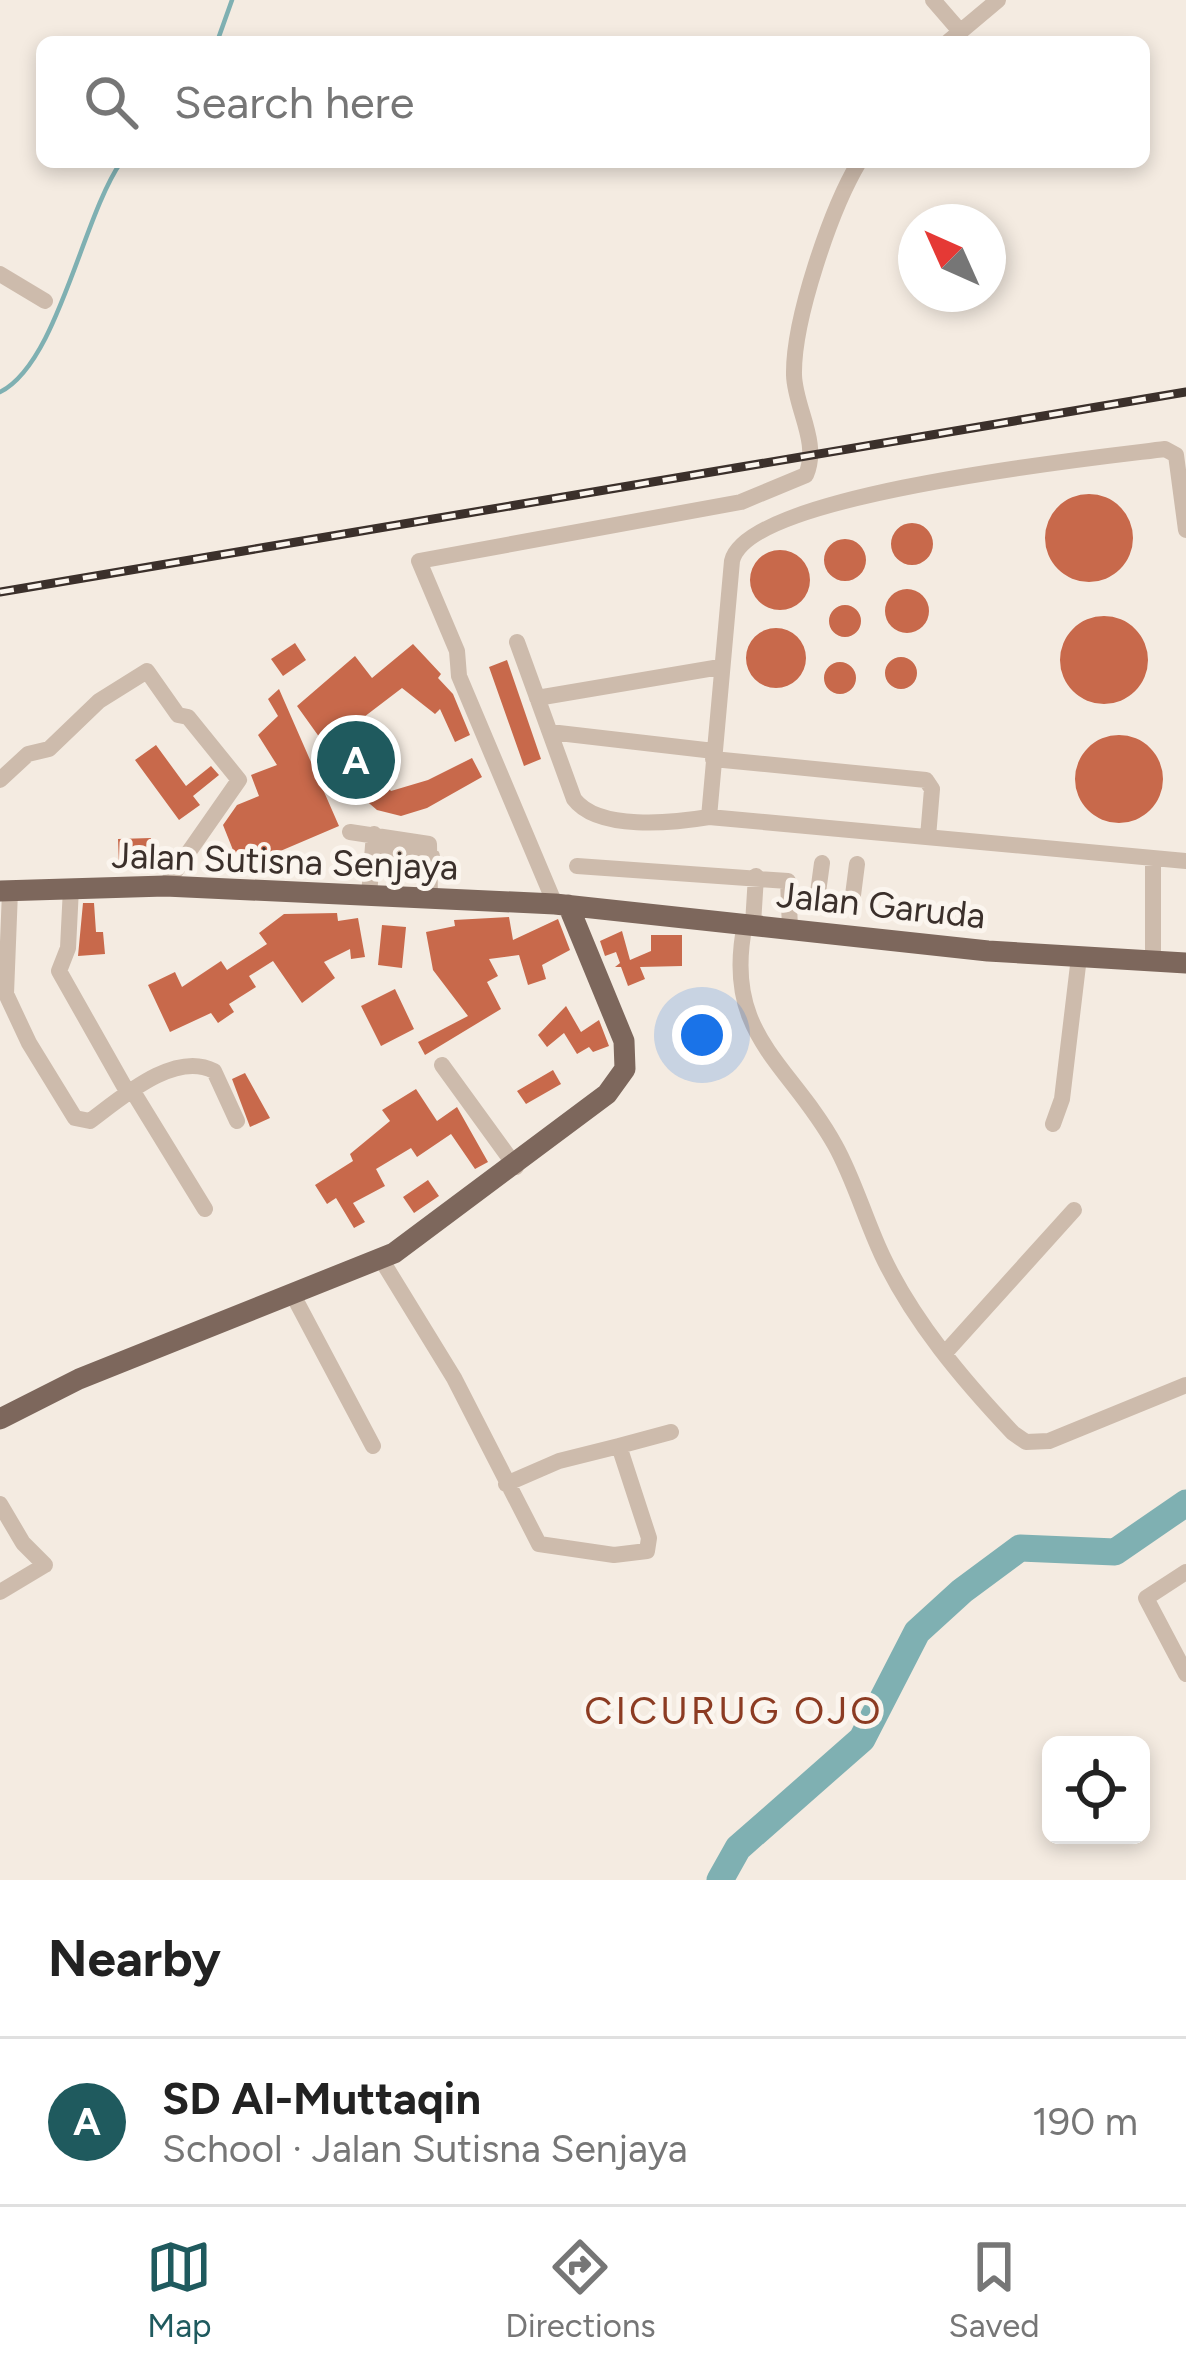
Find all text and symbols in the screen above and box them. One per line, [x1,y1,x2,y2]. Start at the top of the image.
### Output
search box [36,36,1150,168]
icon: search [78,69,144,135]
text: Search here [174,75,414,129]
north arrow [898,204,1006,312]
pin: A [317,715,395,805]
street label: Jalan Sutisna Senjaya [111,833,459,889]
street label: Jalan Garuda [775,873,987,937]
your location [672,1005,732,1065]
district label: CICURUG OJO [584,1687,884,1734]
map controls [1042,1736,1150,1844]
button: locate [1042,1736,1150,1844]
text: Nearby [48,1928,221,1989]
text: SD Al-Muttaqin [162,2071,481,2125]
text: A [73,2098,101,2145]
text: 190 m [1032,2098,1138,2145]
text: School · Jalan Sutisna Senjaya [162,2125,688,2172]
tab: Map [146,2234,212,2345]
tab: Directions [505,2234,656,2345]
tab: Saved [949,2234,1040,2345]

